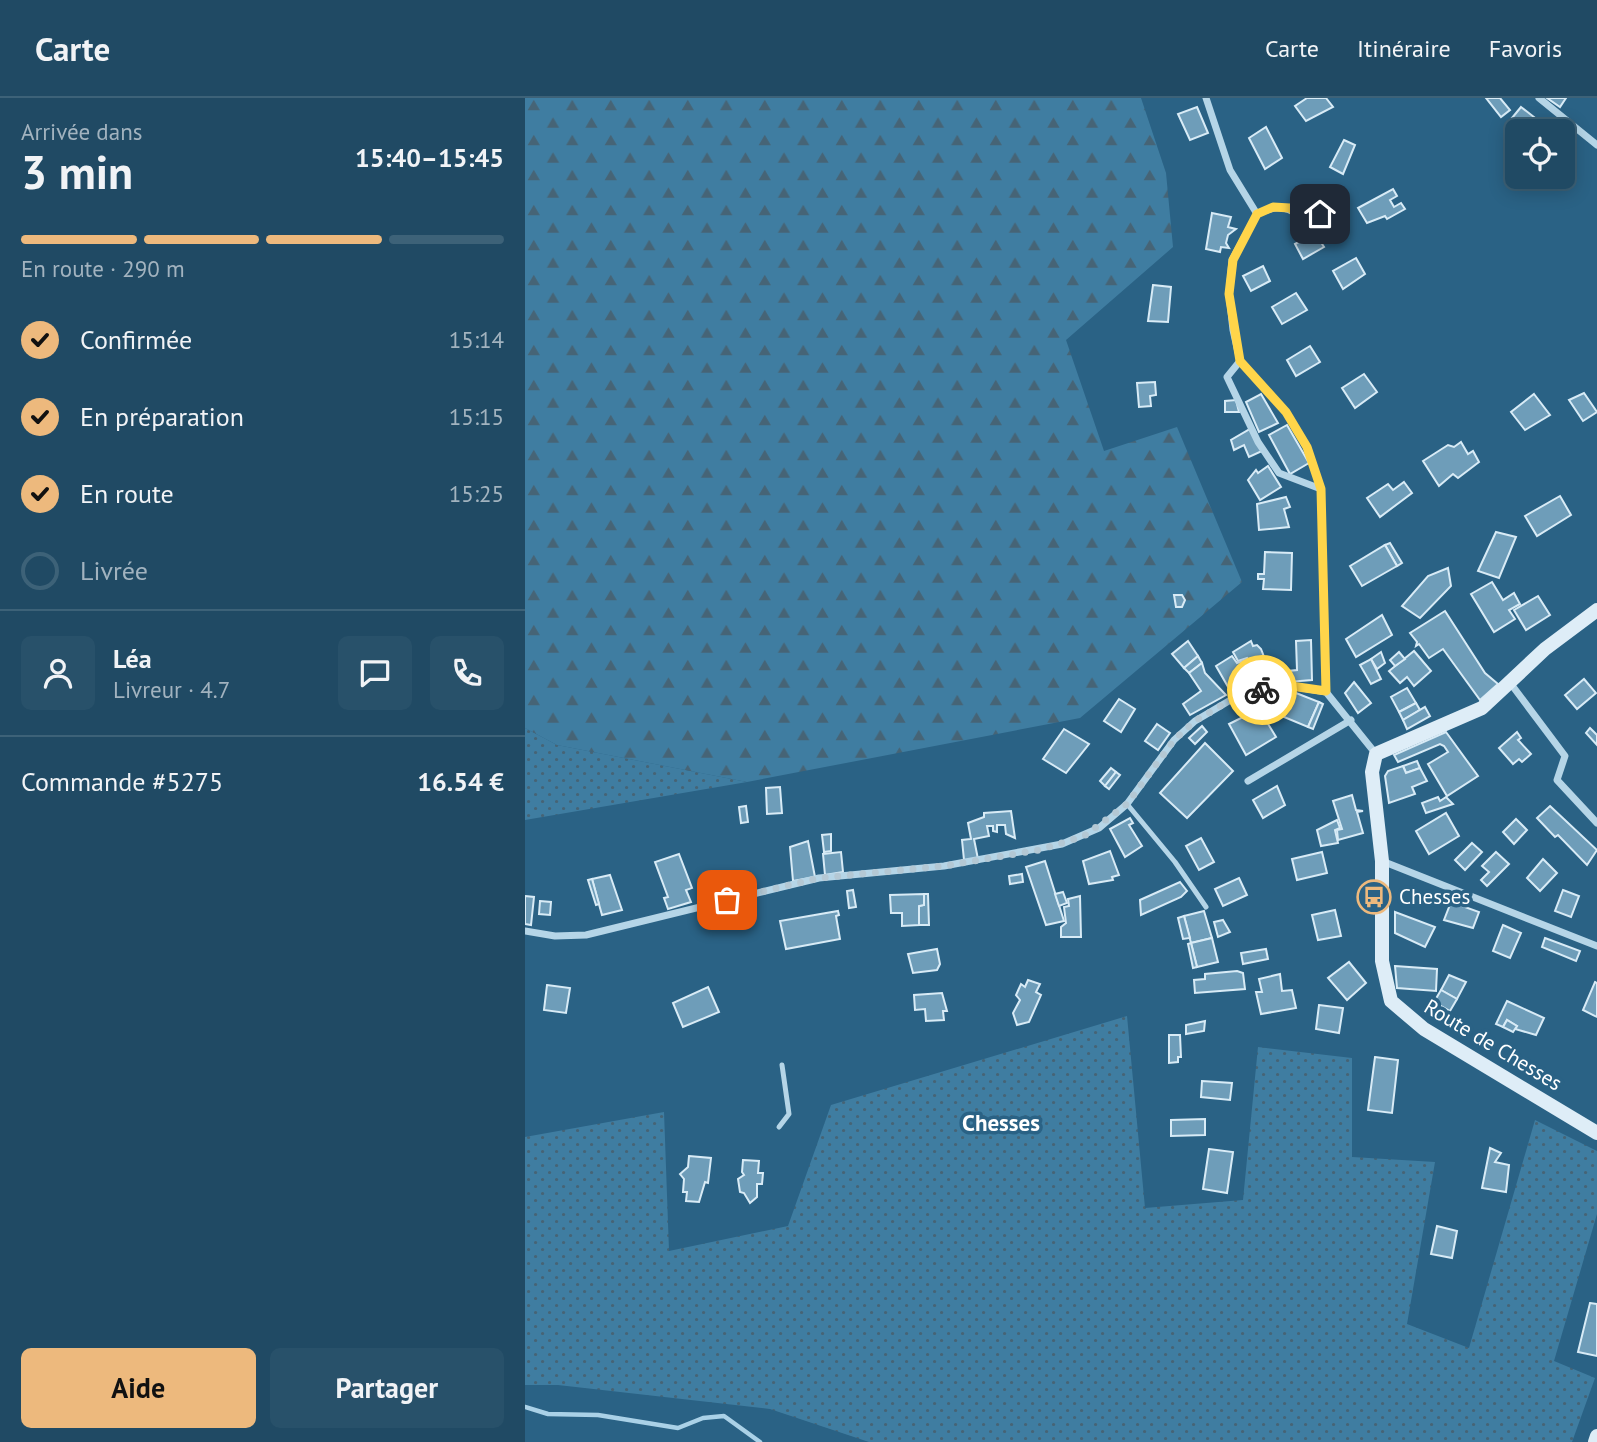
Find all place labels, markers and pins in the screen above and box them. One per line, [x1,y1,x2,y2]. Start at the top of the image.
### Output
pin [1290,184,1350,244]
pin [697,870,757,930]
bus stop icon: Chesses [1355,878,1393,916]
place label: Chesses [1399,883,1470,910]

